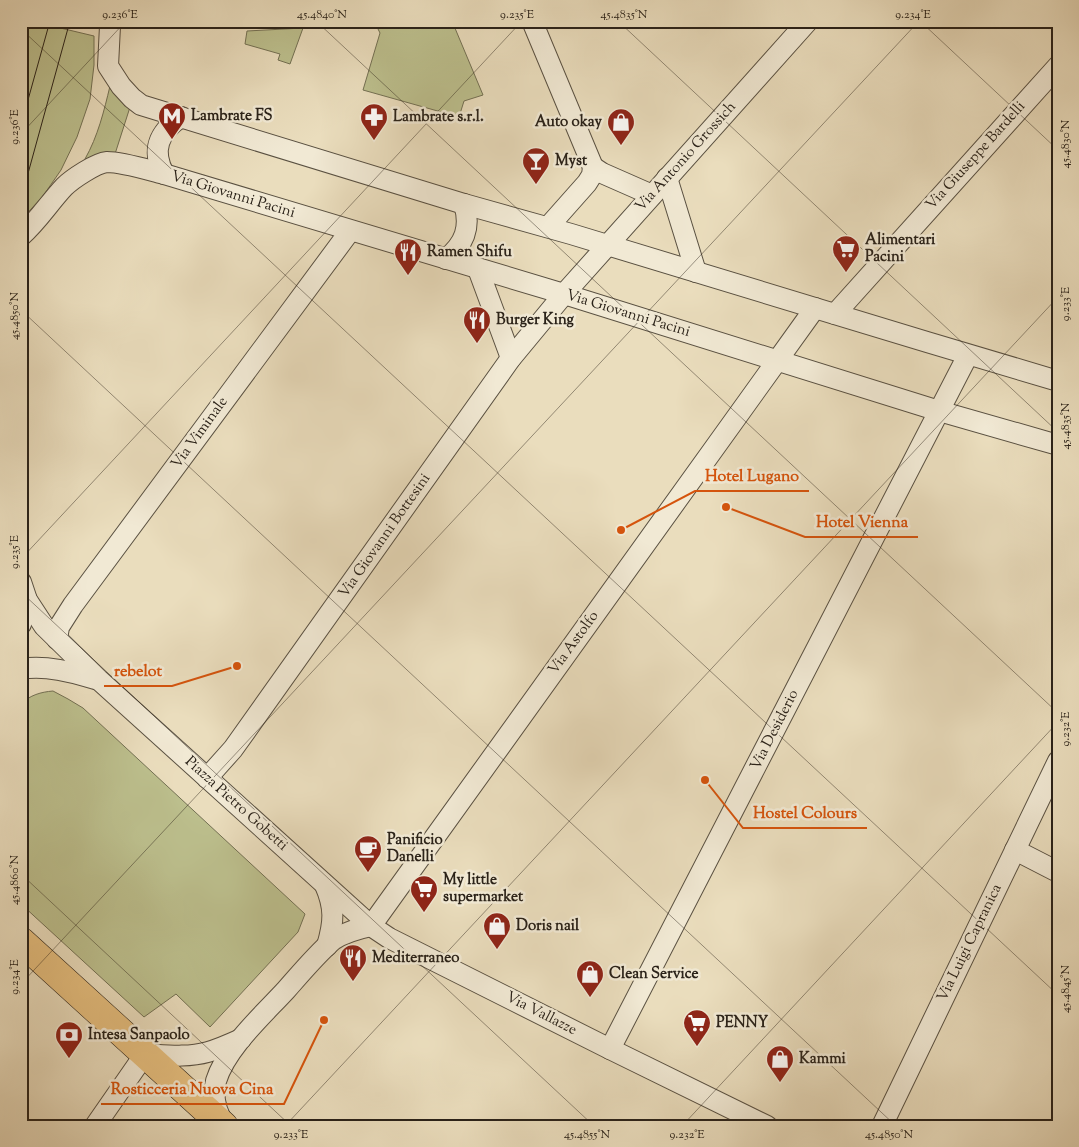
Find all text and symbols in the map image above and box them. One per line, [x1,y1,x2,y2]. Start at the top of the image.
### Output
text: 9.236°E [102,6,139,24]
text: 45.4840°N [297,6,347,24]
text: 9.235°E [500,6,535,24]
text: 45.4835°N [601,6,648,24]
text: 9.234°E [895,6,932,24]
street label: Via Antonio Grossich [631,97,741,217]
street label: Via Giuseppe Bardelli [921,97,1031,215]
metro station icon: Lambrate FS [157,101,187,140]
pharmacy icon: Lambrate s.r.l. [359,102,389,141]
place label: Lambrate FS [191,106,272,127]
place label: Lambrate s.r.l. [393,107,484,128]
shop icon: Auto okay [606,107,636,146]
text: 9.236°E [6,108,24,145]
place label: Auto okay [535,112,603,133]
text: 45.4830°N [1057,119,1075,168]
bar icon: Myst [521,146,551,185]
place label: Myst [555,151,588,172]
street label: Via Giovanni Pacini [168,166,298,224]
place label: Alimentari Pacini [865,230,936,268]
supermarket icon: Alimentari Pacini [831,234,861,273]
restaurant icon: Ramen Shifu [393,237,423,276]
place label: Ramen Shifu [427,242,512,263]
street label: Via Giovanni Pacini [563,285,693,343]
text: 9.233°E [1057,286,1075,321]
text: 45.4850°N [6,292,24,340]
restaurant icon: Burger King [462,305,492,344]
place label: Burger King [496,310,575,331]
street label: Via Viminale [167,393,233,473]
text: 45.4835°N [1057,402,1075,449]
callout: Hotel Lugano [695,460,809,491]
text: Hotel Lugano [705,466,799,489]
street label: Via Giovanni Bottesini [334,469,436,603]
callout: Hotel Vienna [805,506,918,537]
text: Hotel Vienna [816,512,909,535]
text: 9.235°E [6,534,24,569]
street label: Via Astolfo [544,607,604,679]
callout: rebelot [104,655,172,686]
text: rebelot [114,661,162,684]
street label: Via Desiderio [746,686,804,774]
text: 9.232°E [1057,711,1075,747]
street label: Piazza Pietro Gobetti [180,752,292,856]
callout: Hostel Colours [743,797,867,828]
text: Hostel Colours [753,803,857,826]
place label: Panificio Danelli [387,830,443,868]
cafe icon: Panificio Danelli [353,834,383,873]
text: 45.4860°N [6,855,24,905]
place label: My little supermarket [443,870,524,908]
supermarket icon: My little supermarket [409,874,439,913]
street label: Via Luigi Capranica [932,881,1008,1005]
shop icon: Doris nail [482,911,512,950]
place label: Doris nail [516,916,580,937]
restaurant icon: Mediterraneo [338,943,368,982]
place label: Mediterraneo [372,948,459,969]
text: 9.234°E [6,958,24,995]
shop icon: Clean Service [575,959,605,998]
place label: Clean Service [609,964,698,985]
text: 45.4845°N [1057,965,1075,1013]
street label: Via Vallazze [502,987,580,1041]
supermarket icon: PENNY [682,1008,712,1047]
place label: PENNY [716,1013,768,1034]
bank icon: Intesa Sanpaolo [54,1020,84,1059]
place label: Intesa Sanpaolo [88,1025,190,1046]
shop icon: Kammi [765,1044,795,1083]
place label: Kammi [799,1049,847,1070]
callout: Rosticceria Nuova Cina [101,1073,284,1104]
text: Rosticceria Nuova Cina [111,1079,274,1102]
text: 9.233°E [274,1126,309,1144]
text: 45.4855°N [564,1126,611,1144]
text: 9.232°E [669,1126,705,1144]
text: 45.4850°N [865,1126,913,1144]

